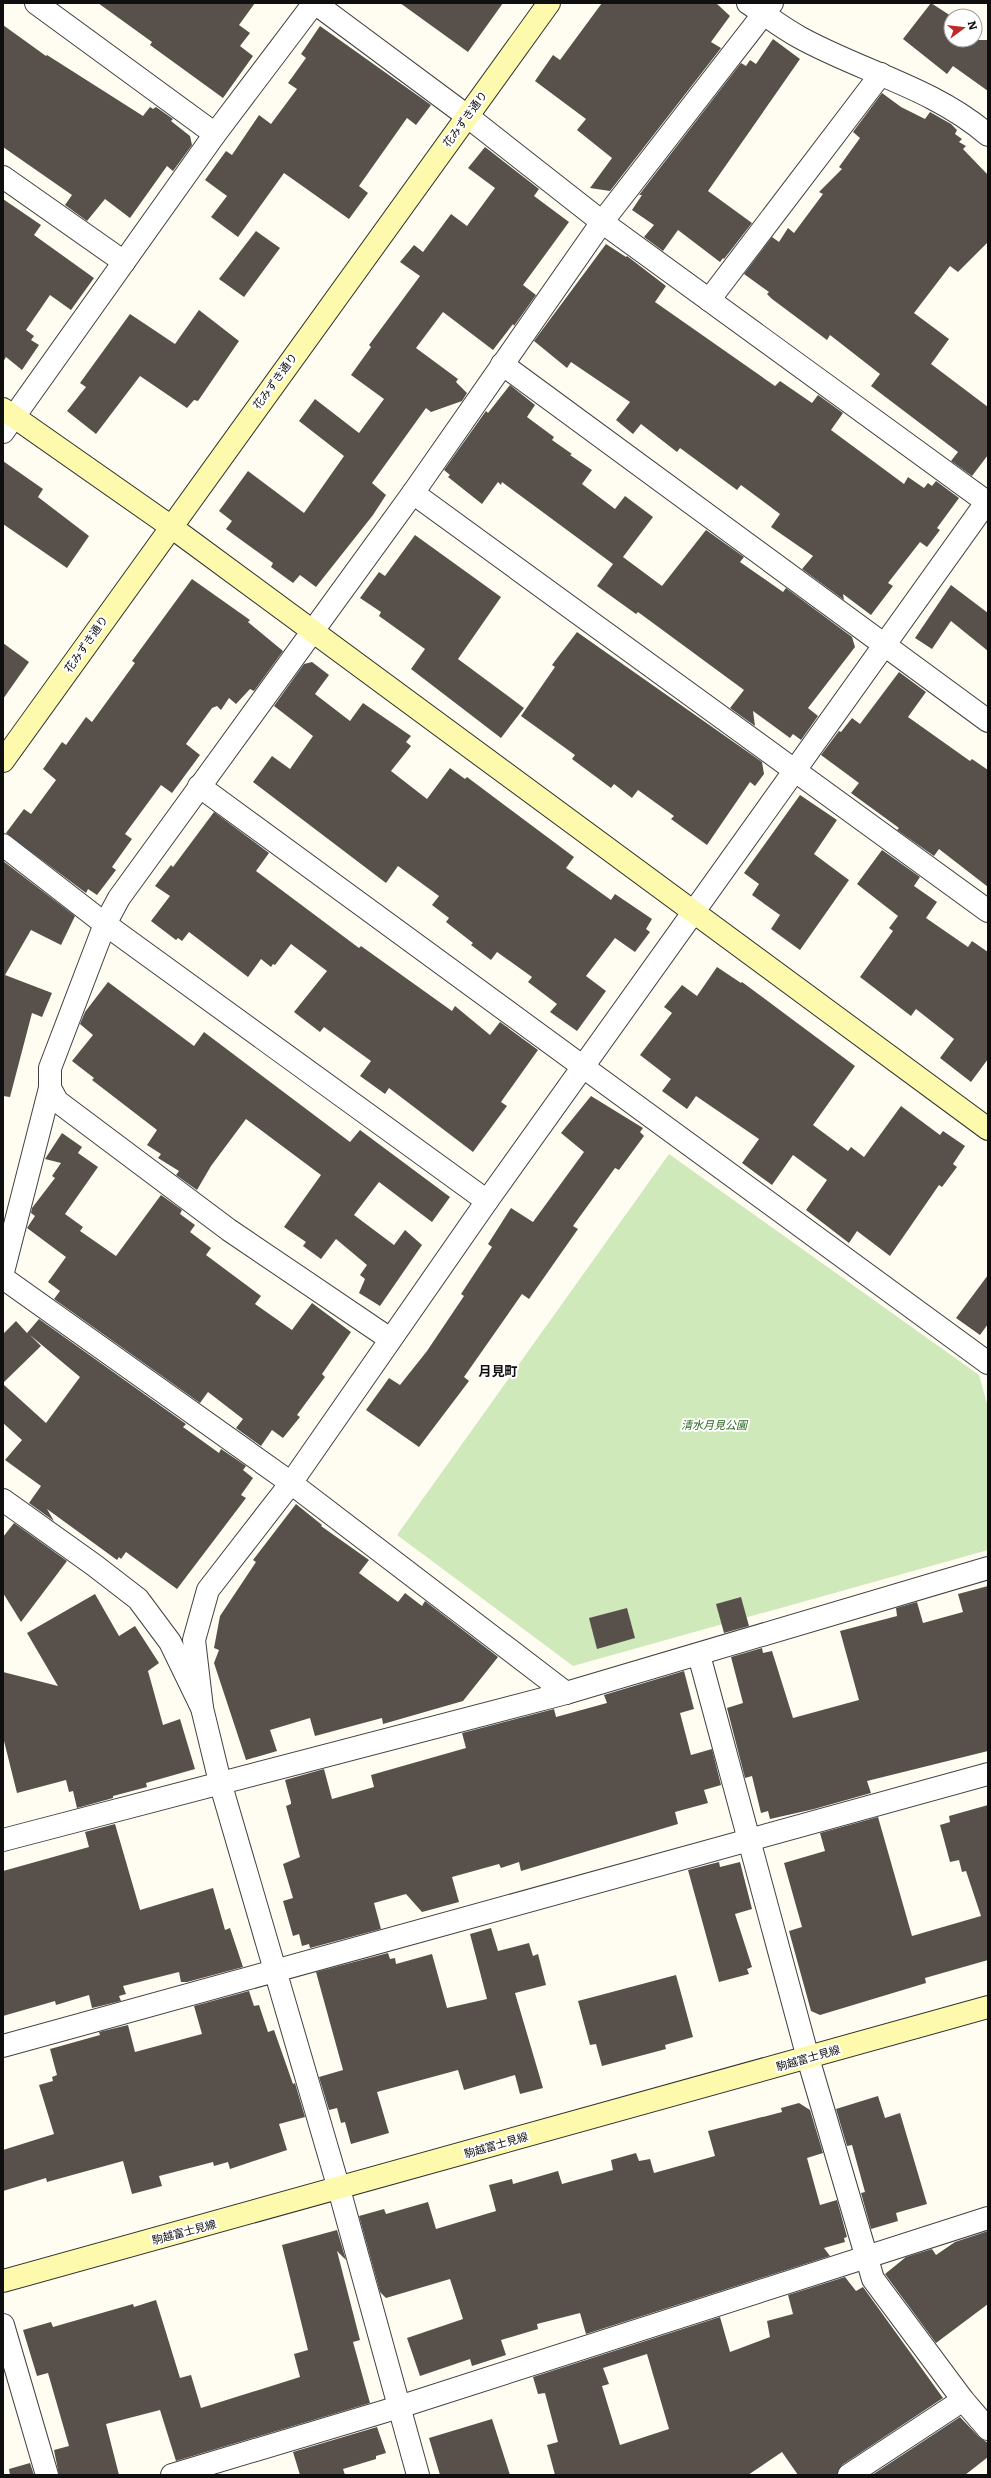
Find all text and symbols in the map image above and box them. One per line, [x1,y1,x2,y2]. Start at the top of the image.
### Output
north arrow [943,8,983,48]
text: N [965,19,983,32]
street label: 花みずき通り [438,87,490,150]
street label: 花みずき通り [248,349,300,412]
street label: 花みずき通り [60,612,111,675]
district label: 月見町 [478,1361,518,1380]
park label: 清水月見公園 [681,1416,749,1432]
street label: 駒越富士見線 [774,2040,842,2074]
street label: 駒越富士見線 [462,2127,530,2161]
street label: 駒越富士見線 [150,2215,218,2247]

